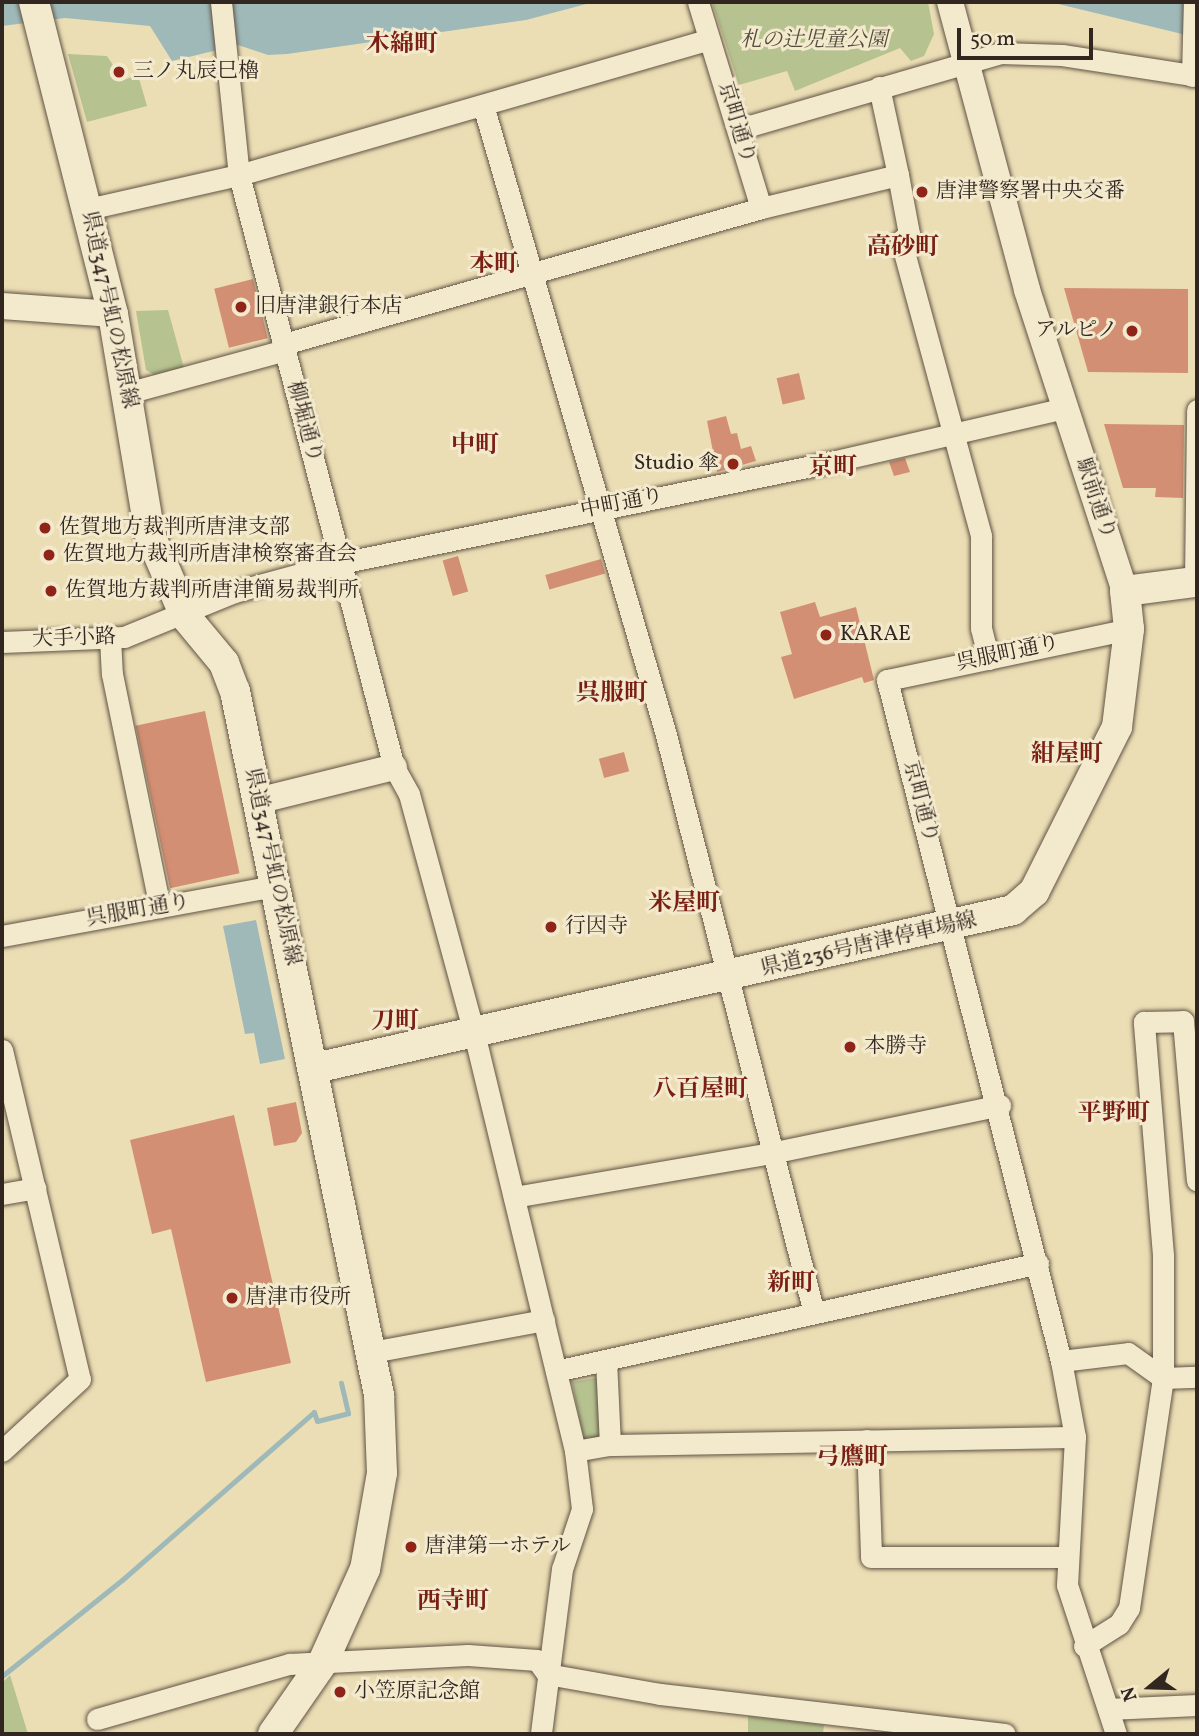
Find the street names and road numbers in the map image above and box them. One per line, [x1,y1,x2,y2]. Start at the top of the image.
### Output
street label: 京町通り [712,79,760,167]
street label: 県道347号虹の松原線 [76,209,142,411]
street label: 柳堀通り [281,378,327,466]
street label: 駅前通り [1069,455,1121,543]
street label: 中町通り [578,484,666,524]
street label: 大手小路 [32,625,116,653]
street label: 呉服町通り [954,631,1062,677]
street label: 京町通り [897,758,943,846]
street label: 県道347号虹の松原線 [239,766,305,968]
street label: 呉服町通り [84,889,192,933]
street label: 県道236号唐津停車場線 [758,908,980,982]

